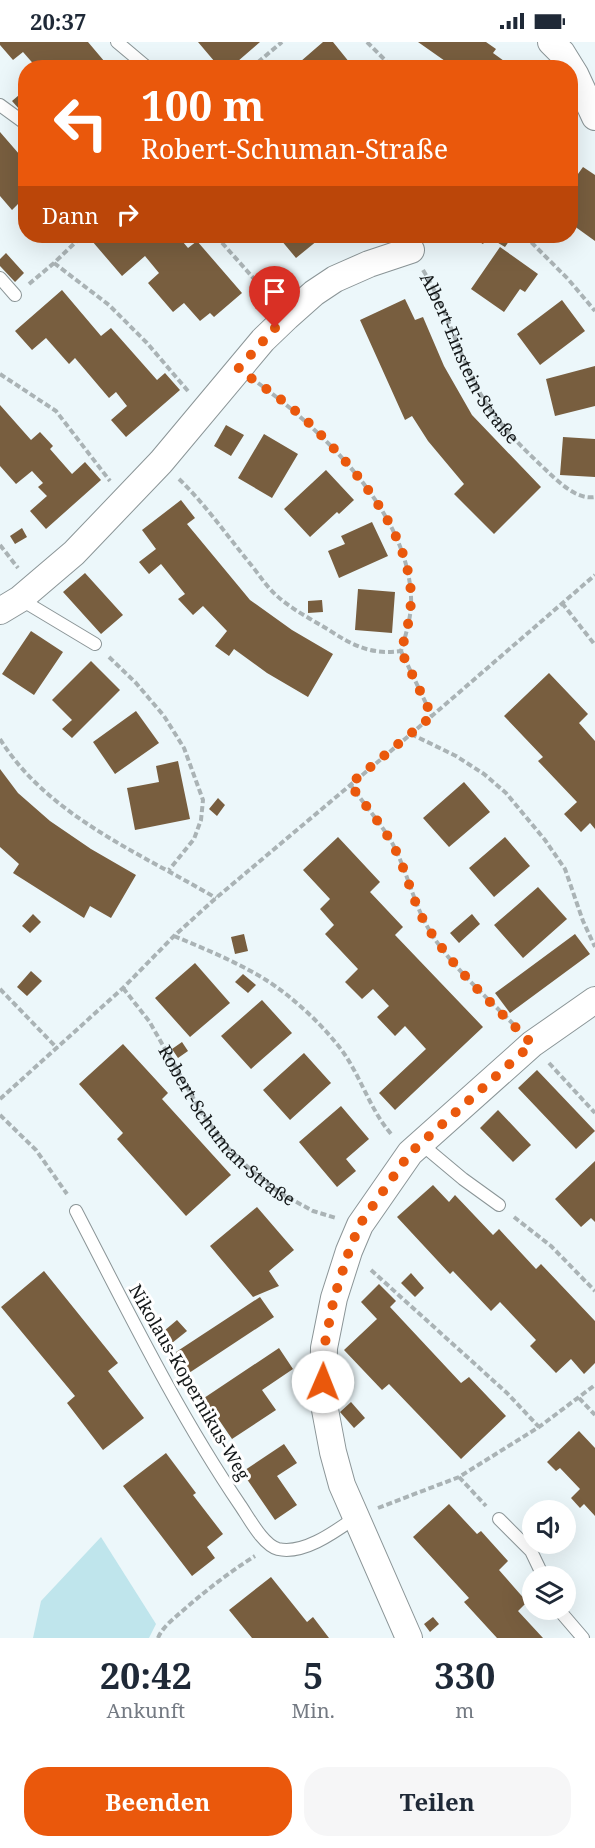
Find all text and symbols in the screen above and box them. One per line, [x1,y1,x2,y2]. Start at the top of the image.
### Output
text: 20:37 [30,6,86,36]
text: 100 m [141,76,265,133]
icon: left [42,84,120,162]
text: Robert-Schuman-Straße [141,130,448,167]
icon: right [111,198,144,231]
text: Dann [42,200,99,230]
pin [249,266,300,328]
street label: Albert-Einstein-Straße [415,268,525,449]
icon: arrive [258,275,291,308]
street label: Robert-Schuman-Straße [153,1041,300,1211]
street label: Nikolaus-Kopernikus-Weg [124,1280,256,1485]
position arrow [291,1350,355,1414]
map controls [522,1500,576,1620]
button: sound [522,1500,576,1554]
button: layers [522,1566,576,1620]
text: 20:42 [100,1651,192,1700]
text: 5 [303,1651,323,1700]
text: 330 [434,1651,495,1700]
text: Ankunft [106,1697,185,1724]
text: Min. [292,1697,335,1724]
text: m [455,1697,474,1724]
button: Beenden [24,1767,292,1836]
button: Teilen [304,1767,571,1836]

